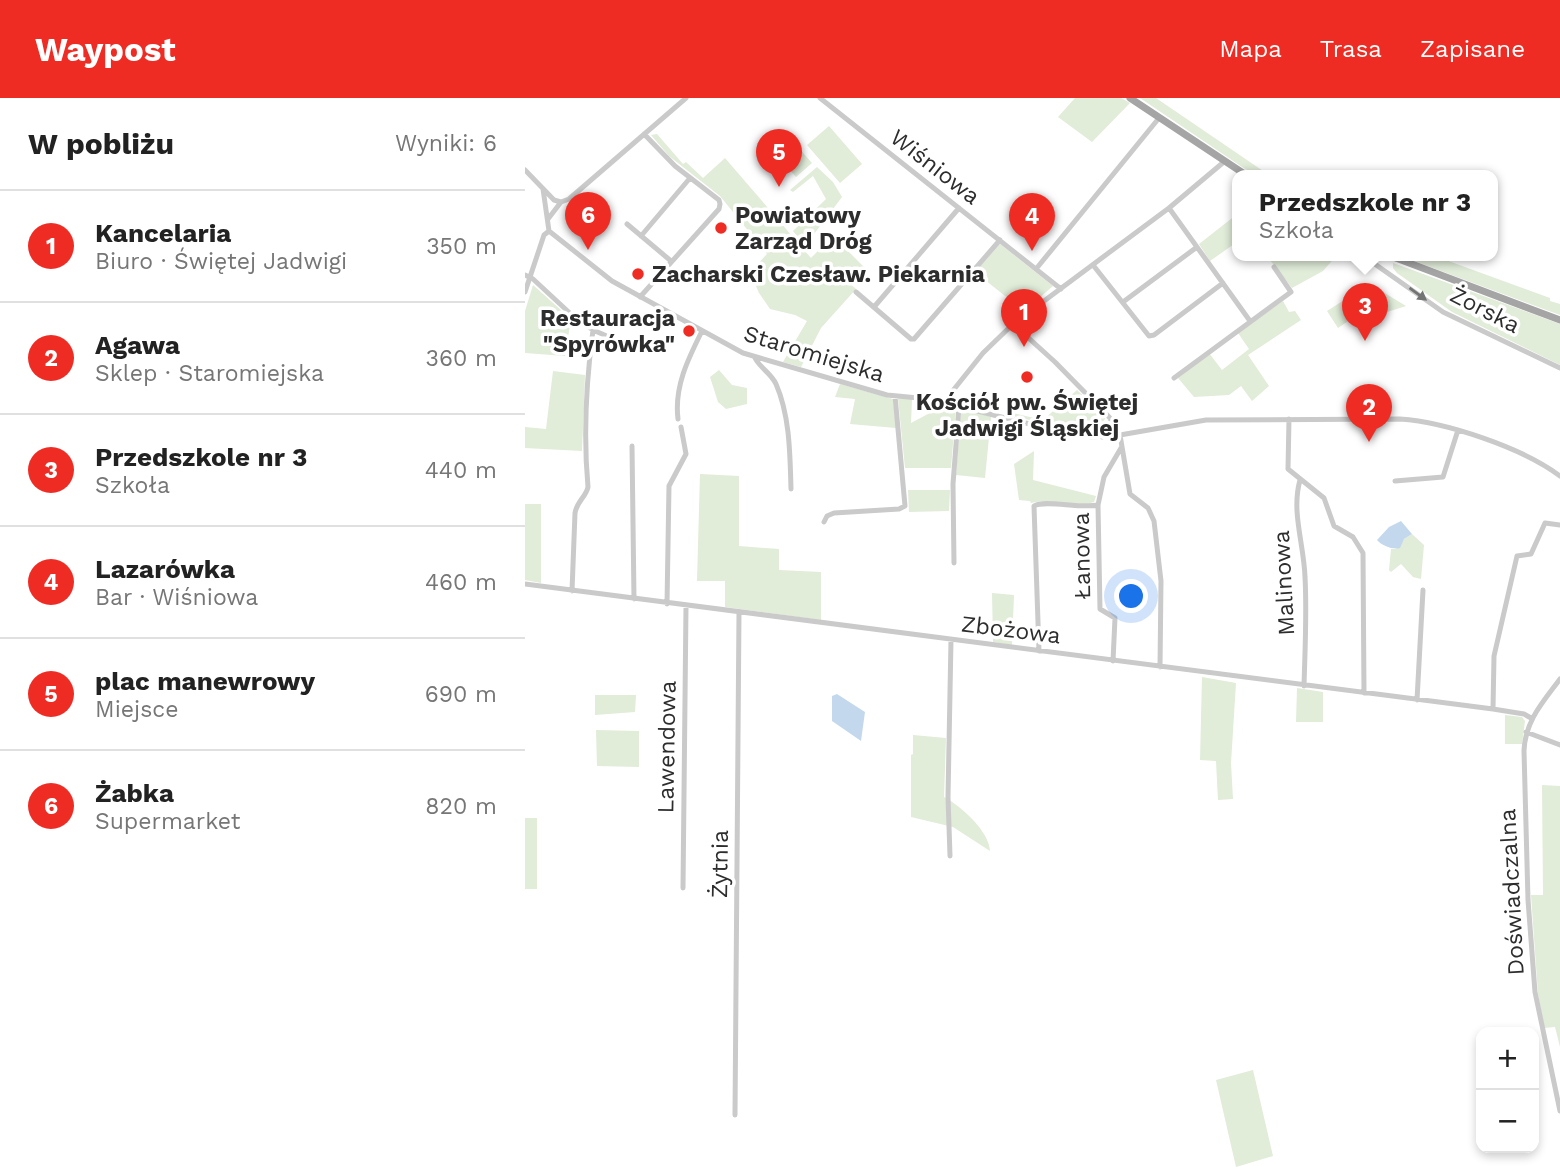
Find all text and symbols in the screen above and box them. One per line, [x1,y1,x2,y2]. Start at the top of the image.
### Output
text: Waypost [35,30,176,69]
text: Mapa [1219,35,1282,63]
text: Trasa [1320,35,1382,63]
text: Zapisane [1420,35,1525,63]
street label: Wiśniowa [885,124,985,210]
text: W pobliżu [28,126,174,161]
pin: 5 [756,129,802,187]
text: Wyniki: 6 [395,130,497,157]
popup [1232,170,1498,261]
text: Przedszkole nr 3 [1259,187,1471,217]
pin: 6 [565,192,611,250]
pin: 4 [1009,193,1055,251]
place label: Powiatowy Zarząd Dróg [735,202,872,255]
text: Szkoła [1259,217,1334,244]
text: Kancelaria [95,218,231,248]
marker: Powiatowy Zarząd Dróg [713,220,729,236]
text: 1 [46,233,56,260]
text: 350 m [426,233,497,260]
text: Biuro · Świętej Jadwigi [95,248,347,275]
place label: Zacharski Czesław. Piekarnia [652,261,986,288]
marker: Zacharski Czesław. Piekarnia [630,266,646,282]
street label: Żorska [1446,281,1524,339]
pin: 3 [1342,283,1388,341]
one-way arrow [1409,287,1427,301]
pin: 1 [1001,289,1047,347]
place label: Restauracja "Spyrówka" [540,305,676,358]
street label: Staromiejska [740,320,888,388]
marker: Restauracja "Spyrówka" [681,323,697,339]
text: Agawa [95,330,180,360]
text: 2 [44,345,58,372]
text: 360 m [426,345,497,372]
text: Sklep · Staromiejska [95,360,324,387]
marker: Kościół pw. Świętej Jadwigi Śląskiej [1019,369,1035,385]
pin: 2 [1346,384,1392,442]
place label: Kościół pw. Świętej Jadwigi Śląskiej [916,389,1138,442]
text: Przedszkole nr 3 [95,442,307,472]
text: 3 [44,457,58,484]
text: 440 m [425,457,497,484]
text: Szkoła [95,472,170,499]
street label: Łanowa [1068,512,1096,600]
street label: Malinowa [1268,530,1300,636]
text: Lazarówka [95,554,235,584]
text: 4 [44,569,58,596]
text: 460 m [425,569,497,596]
your location [1114,579,1148,613]
text: Bar · Wiśniowa [95,584,258,611]
street label: Zbożowa [960,611,1062,649]
text: plac manewrowy [95,666,315,696]
street label: Lawendowa [652,680,682,814]
text: 5 [44,681,58,708]
text: 690 m [425,681,497,708]
text: Miejsce [95,696,178,723]
text: Żabka [95,778,174,808]
text: 6 [44,793,58,820]
text: 820 m [425,793,497,820]
text: Supermarket [95,808,240,835]
street label: Doświadczalna [1494,808,1530,976]
street label: Żytnia [706,830,734,898]
map controls [1476,1027,1539,1153]
button: + [1476,1027,1539,1090]
button: − [1476,1090,1539,1153]

